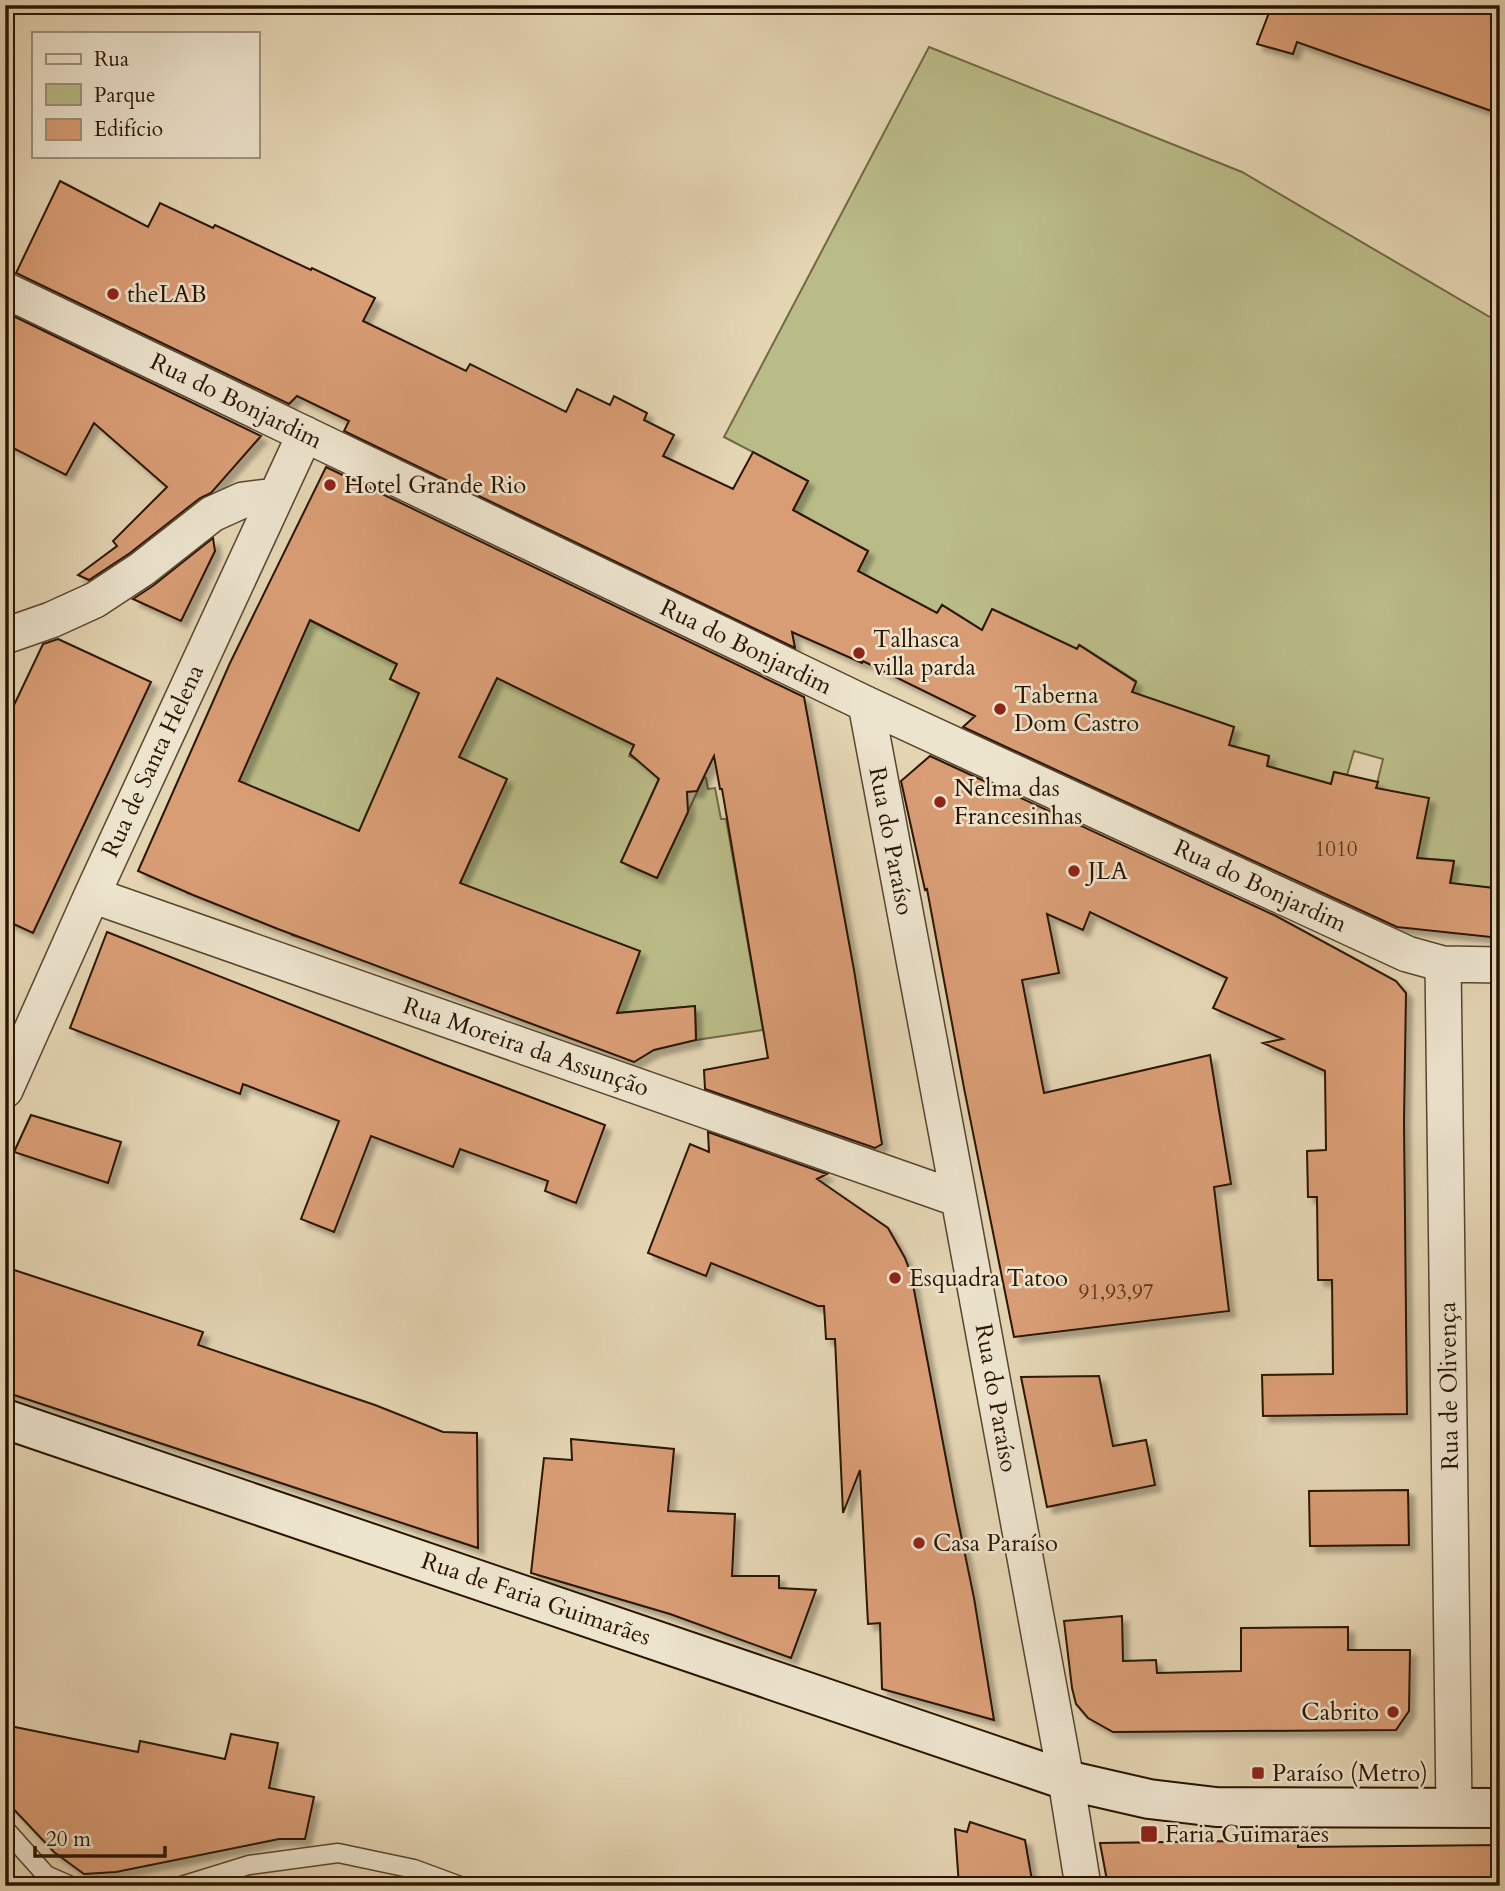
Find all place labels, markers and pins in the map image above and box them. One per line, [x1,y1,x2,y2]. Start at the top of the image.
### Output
place label: theLAB [127,278,207,311]
marker: theLAB [105,286,121,302]
place label: Hotel Grande Rio [344,469,526,502]
marker: Hotel Grande Rio [322,477,338,493]
place label: Talhasca villa parda [873,623,977,684]
marker: Talhasca villa parda [851,645,867,661]
place label: Taberna Dom Castro [1014,679,1139,740]
marker: Taberna Dom Castro [992,701,1008,717]
place label: Nelma das Francesinhas [954,772,1082,833]
marker: Nelma das Francesinhas [932,794,948,810]
place label: JLA [1085,855,1129,888]
marker: JLA [1066,863,1082,879]
place label: Esquadra Tatoo [909,1262,1068,1295]
marker: Esquadra Tatoo [887,1270,903,1286]
place label: Casa Paraíso [933,1527,1058,1560]
marker: Casa Paraíso [911,1535,927,1551]
place label: Cabrito [1301,1696,1379,1729]
marker: Cabrito [1385,1704,1401,1720]
place label: Paraíso (Metro) [1272,1757,1428,1790]
marker: Paraíso (Metro) [1250,1765,1266,1781]
place label: Faria Guimarães [1165,1818,1329,1851]
marker: Faria Guimarães [1139,1824,1159,1844]

